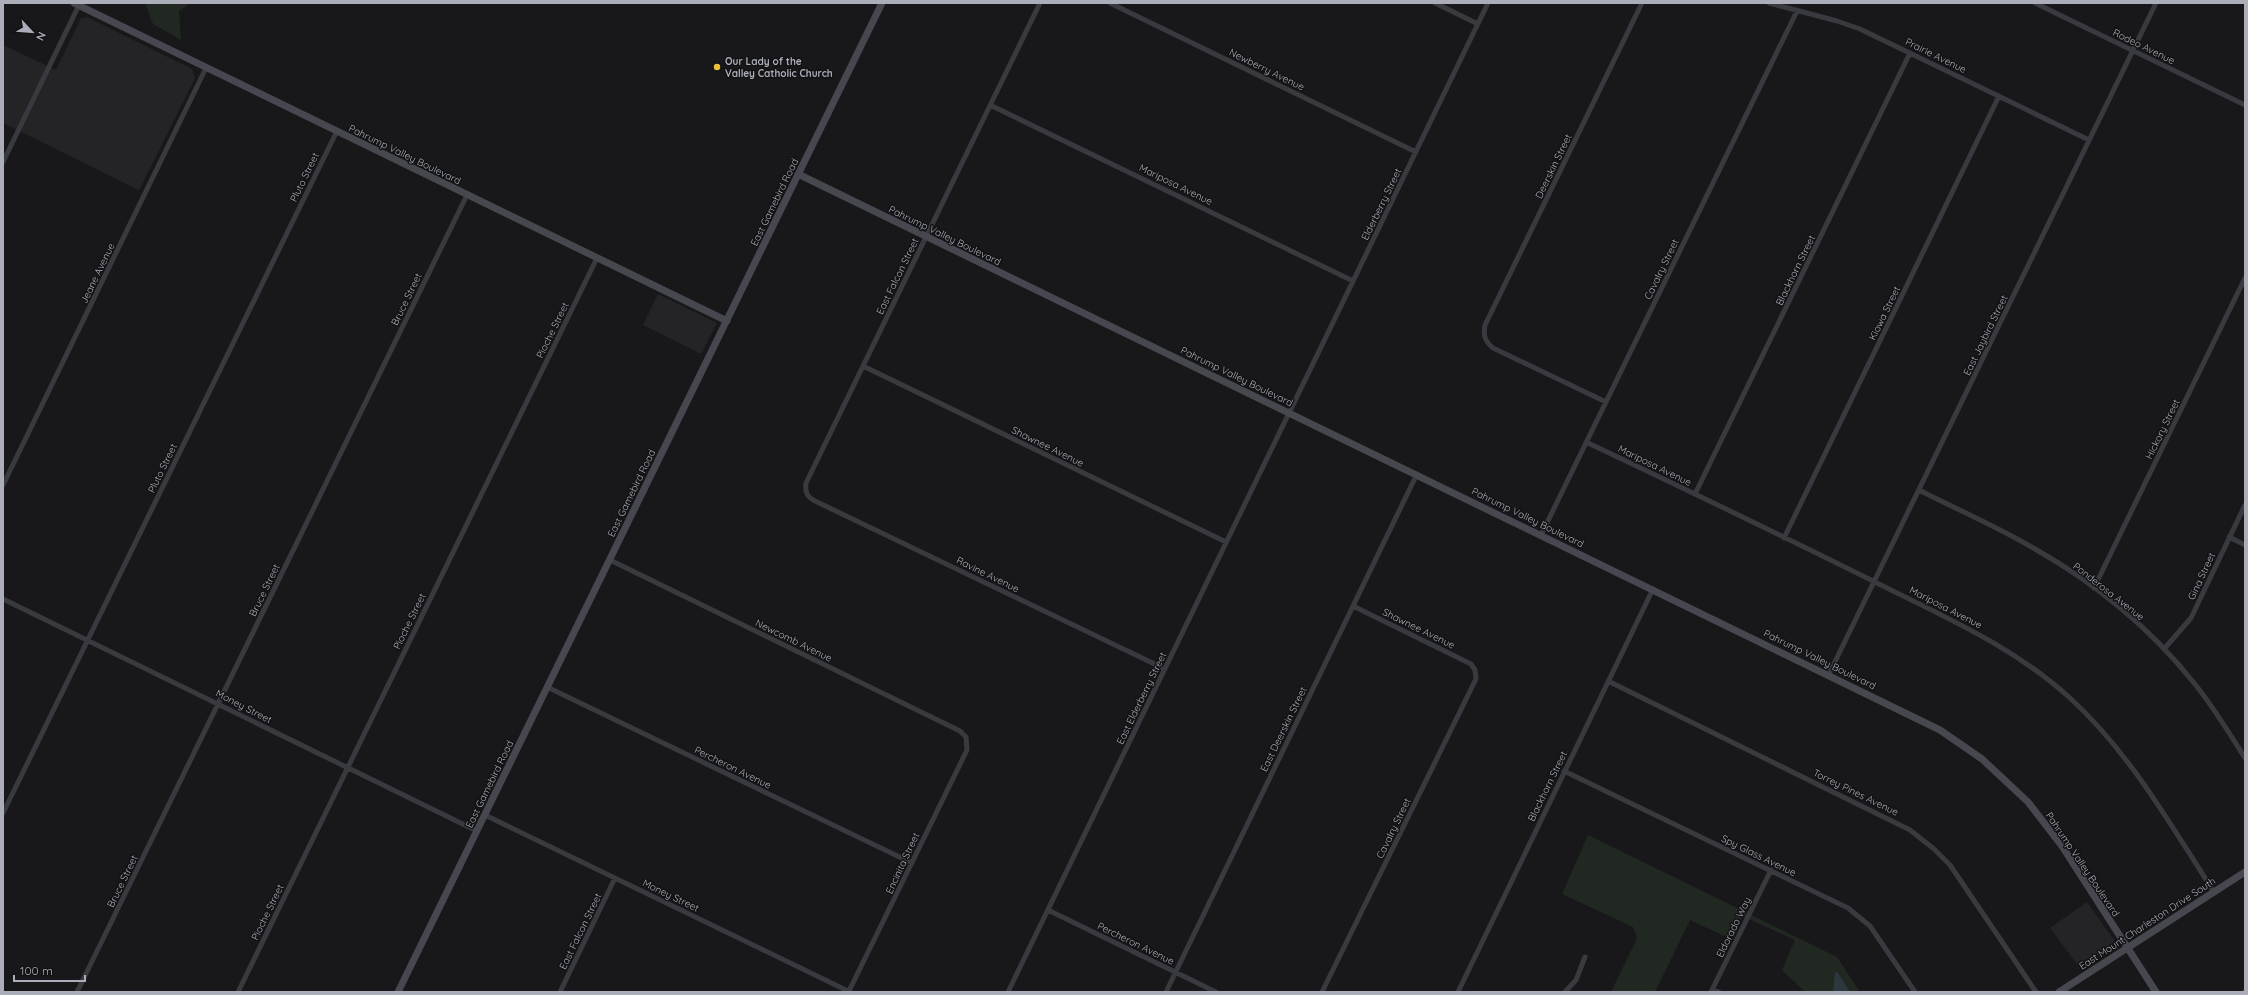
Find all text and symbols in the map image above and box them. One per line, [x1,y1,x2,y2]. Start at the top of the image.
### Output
north arrow [12,12,52,52]
street label: Rodeo Avenue [2111,26,2177,67]
text: N [33,30,49,43]
street label: Prairie Avenue [1903,35,1969,76]
street label: Newberry Avenue [1227,46,1307,94]
place label: Our Lady of the Valley Catholic Church [725,55,833,80]
marker: Our Lady of the Valley Catholic Church [712,62,722,72]
street label: Pahrump Valley Boulevard [347,122,463,187]
street label: Deerskin Street [1532,131,1575,201]
street label: Pluto Street [287,150,322,204]
street label: East Gamebird Road [748,156,801,248]
street label: Mariposa Avenue [1137,161,1215,208]
street label: Elderberry Street [1358,166,1405,242]
street label: Pahrump Valley Boulevard [887,203,1003,268]
street label: Blackhorn Street [1773,232,1818,308]
street label: East Falcon Street [873,235,922,317]
street label: Cavalry Street [1641,236,1682,302]
street label: Jeane Avenue [77,240,118,306]
street label: Bruce Street [388,270,425,328]
street label: Kiowa Street [1866,283,1903,342]
street label: East Jaybird Street [1960,292,2011,378]
street label: Pioche Street [533,300,572,360]
street label: Pahrump Valley Boulevard [1179,344,1295,409]
street label: Hickory Street [2142,396,2183,461]
street label: Shawnee Avenue [1009,423,1086,470]
street label: Pluto Street [145,441,180,495]
street label: Mariposa Avenue [1616,442,1694,489]
street label: East Gamebird Road [605,447,658,539]
street label: Pahrump Valley Boulevard [1470,485,1586,550]
street label: Gina Street [2185,550,2218,602]
street label: Ravine Avenue [954,554,1022,595]
street label: Ponderosa Avenue [2070,560,2147,623]
street label: Bruce Street [246,561,283,619]
street label: Mariposa Avenue [1907,583,1985,632]
street label: Pioche Street [390,591,429,651]
street label: Shawnee Avenue [1380,605,1457,652]
street label: Newcomb Avenue [753,616,835,665]
street label: Pahrump Valley Boulevard [1762,627,1878,692]
street label: East Elderberry Street [1113,649,1170,747]
street label: East Deerskin Street [1257,684,1310,774]
street label: Money Street [213,687,275,726]
street label: East Gamebird Road [463,738,516,830]
street label: Percheron Avenue [692,743,774,792]
street label: Blackhorn Street [1525,748,1570,824]
street label: Torrey Pines Avenue [1811,766,1901,819]
street label: Cavalry Street [1373,795,1414,861]
street label: Pahrump Valley Boulevard [2043,810,2122,919]
street label: Encinita Street [883,830,923,896]
street label: Spy Glass Avenue [1719,832,1799,879]
street label: Bruce Street [104,852,141,910]
street label: East Mount Charleston Drive South [2077,874,2218,973]
street label: Money Street [640,876,702,915]
street label: Pioche Street [248,882,287,942]
street label: East Falcon Street [556,890,605,972]
street label: Eldorado Way [1713,895,1754,960]
street label: Percheron Avenue [1095,919,1177,968]
scale bar [14,957,85,983]
text: 100 m [20,963,53,978]

